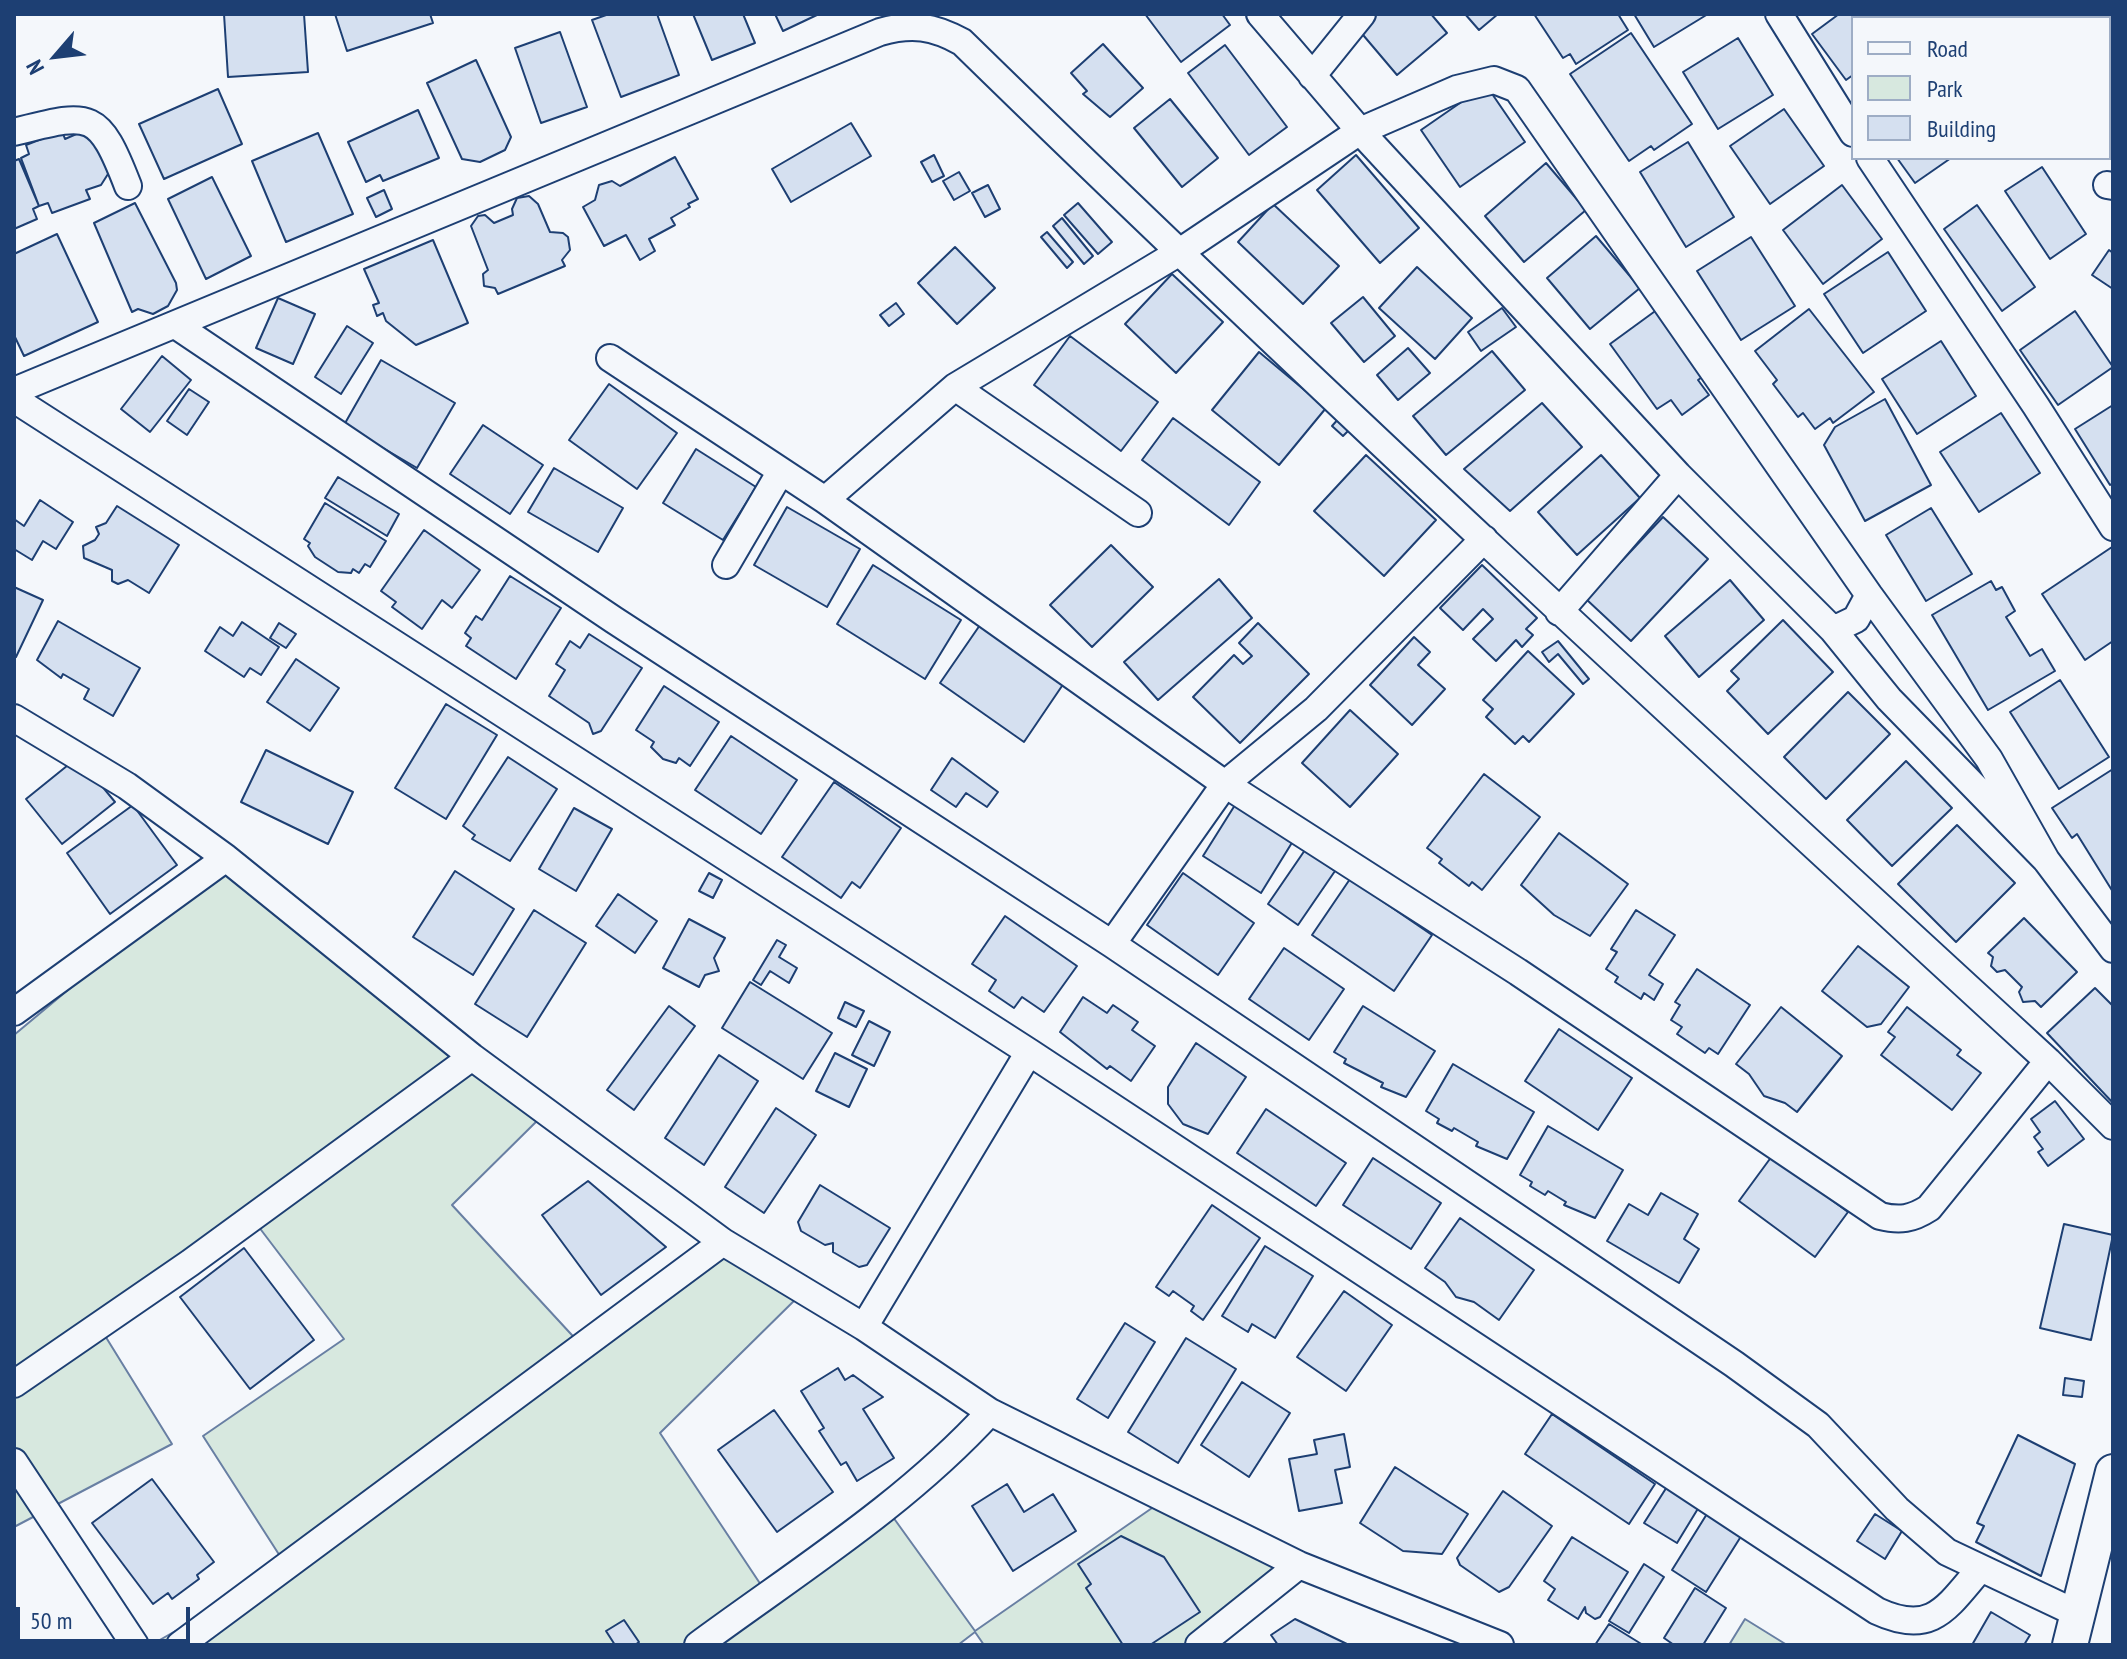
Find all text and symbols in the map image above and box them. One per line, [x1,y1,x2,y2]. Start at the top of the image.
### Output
north arrow [16,16,96,96]
legend [1851,16,2111,160]
text: Road [1927,33,1968,64]
text: N [20,55,50,79]
text: Park [1927,73,1963,104]
text: Building [1927,113,1996,144]
scale bar [20,1591,194,1641]
text: 50 m [30,1605,72,1636]

